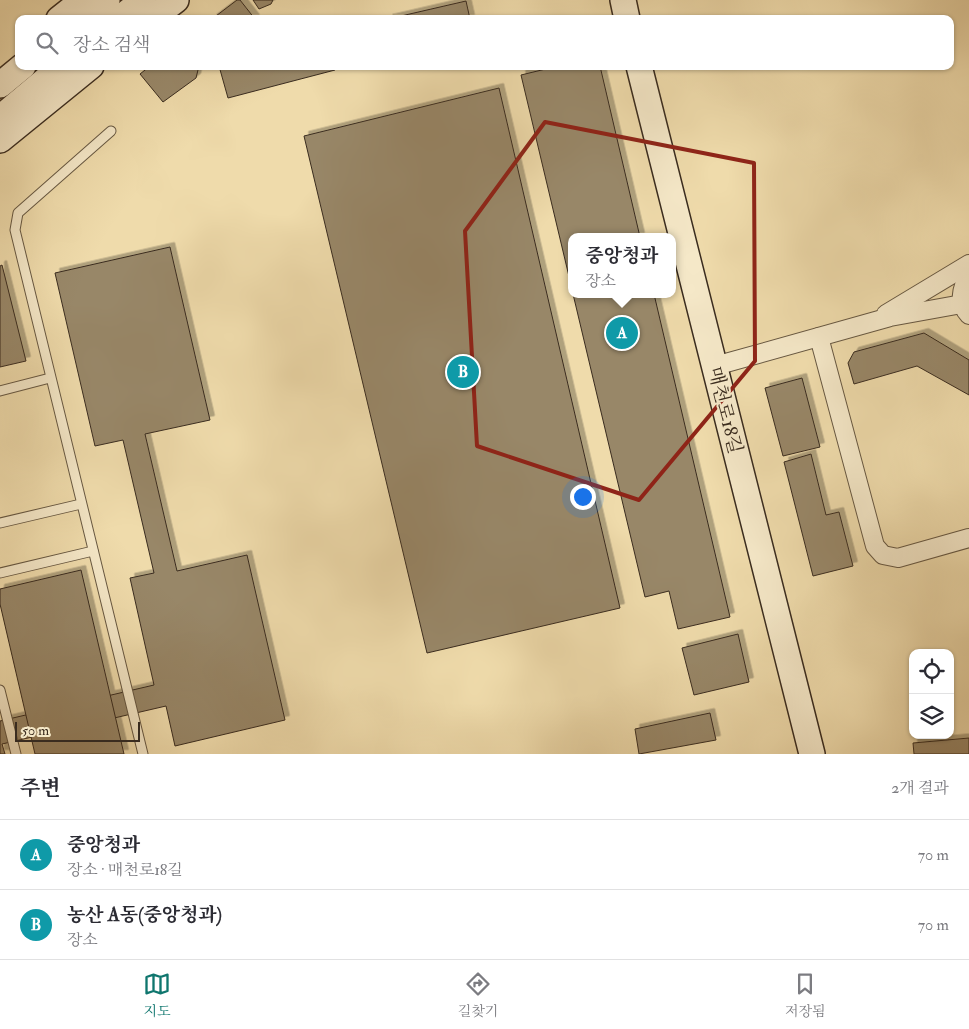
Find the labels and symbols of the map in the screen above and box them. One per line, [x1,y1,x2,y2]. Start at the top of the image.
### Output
pin: A [606,314,638,352]
pin: B [447,353,479,391]
street label: 매천로18길 [703,364,747,456]
your location [570,484,596,510]
scale bar [15,719,140,742]

